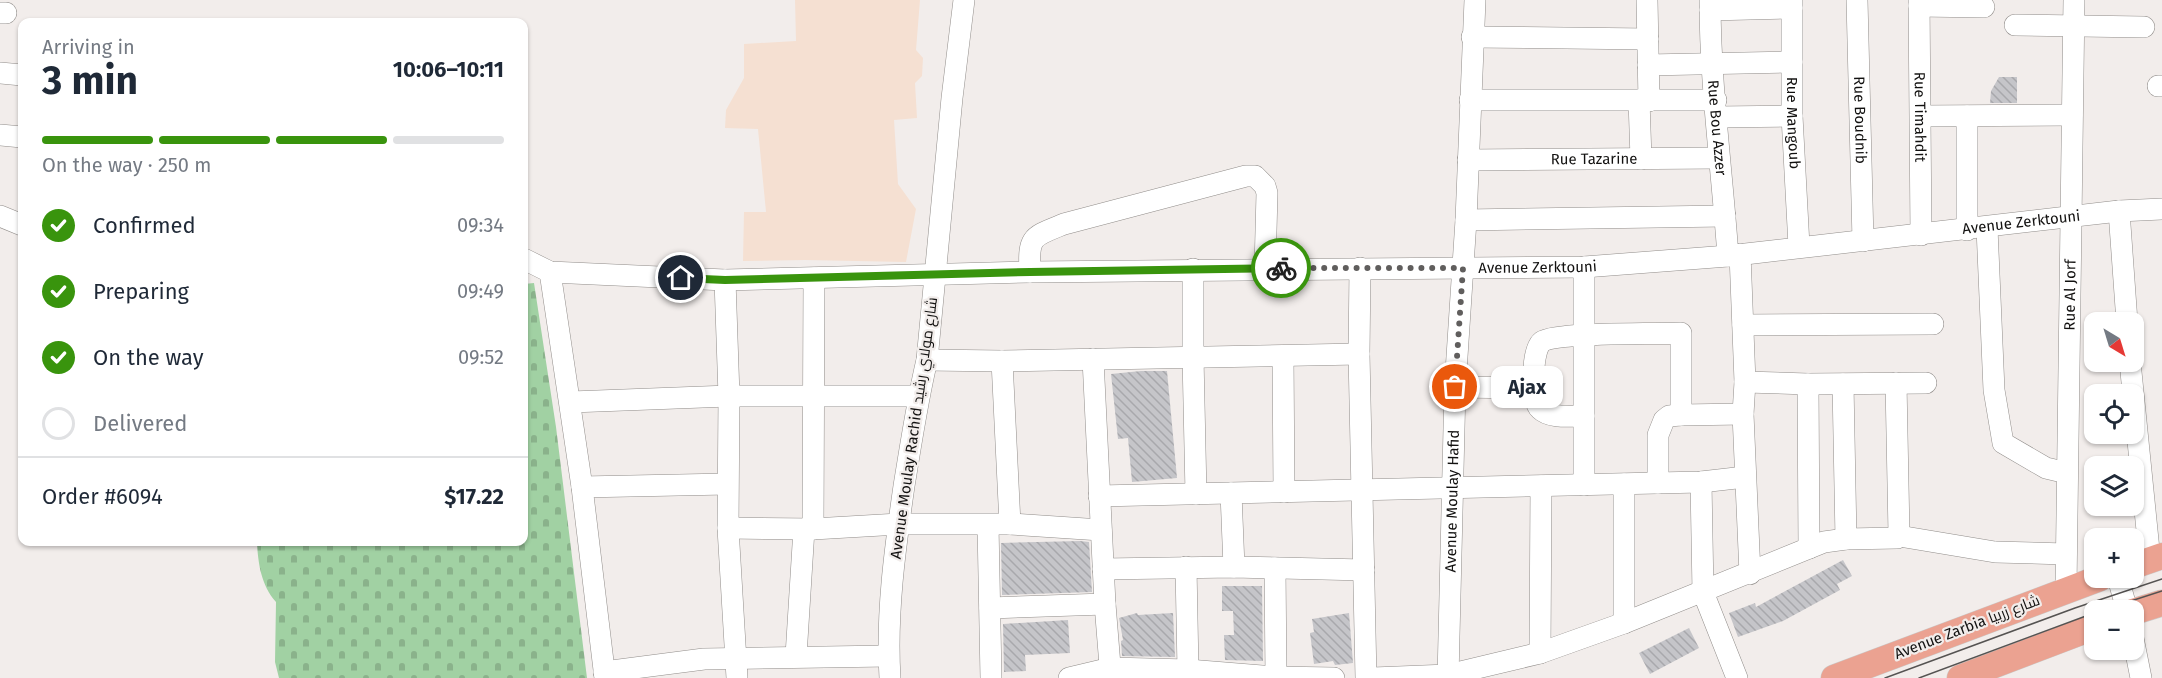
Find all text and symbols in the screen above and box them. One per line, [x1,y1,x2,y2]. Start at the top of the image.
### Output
text: Arriving in [42,35,135,59]
text: 10:06–10:11 [393,56,504,83]
text: 3 min [42,58,138,104]
street label: Rue Timahdit [1911,72,1929,163]
street label: Rue Boudnib [1850,76,1870,164]
street label: Rue Mangoub [1783,77,1804,170]
street label: Rue Bou Azzer [1704,79,1730,177]
street label: Rue Tazarine [1551,150,1637,168]
text: On the way · 250 m [42,153,211,177]
street label: Avenue Zerktouni [1961,207,2081,238]
icon: check [42,209,75,242]
text: Confirmed [93,212,196,239]
text: 09:34 [457,213,504,237]
courier [1251,238,1311,298]
pin [655,252,706,303]
icon: bike [1265,252,1298,285]
street label: Avenue Zerktouni [1478,257,1598,277]
street label: Rue Al Jorf [2061,258,2079,331]
icon: home [664,261,697,294]
icon: check [42,275,75,308]
text: Preparing [93,278,189,305]
text: 09:49 [457,279,504,303]
street label: Avenue Moulay Rachid شارع مولاي رشيد [887,296,944,560]
north arrow [2084,312,2144,372]
map controls [2084,312,2144,660]
icon: check [42,341,75,374]
text: On the way [93,344,204,371]
text: 09:52 [458,345,504,369]
pin [1429,361,1480,412]
callout: Ajax [1491,366,1563,408]
icon: bag [1438,370,1471,403]
text: Ajax [1508,375,1546,399]
button: locate [2084,384,2144,444]
text: Delivered [93,410,188,437]
street label: Avenue Moulay Hafid [1442,430,1463,573]
button: layers [2084,456,2144,516]
text: Order #6094 [42,483,163,510]
text: $17.22 [444,483,504,510]
button: + [2084,528,2144,588]
street label: Avenue Zarbia شارع زربيا [1892,591,2043,665]
button: − [2084,600,2144,660]

